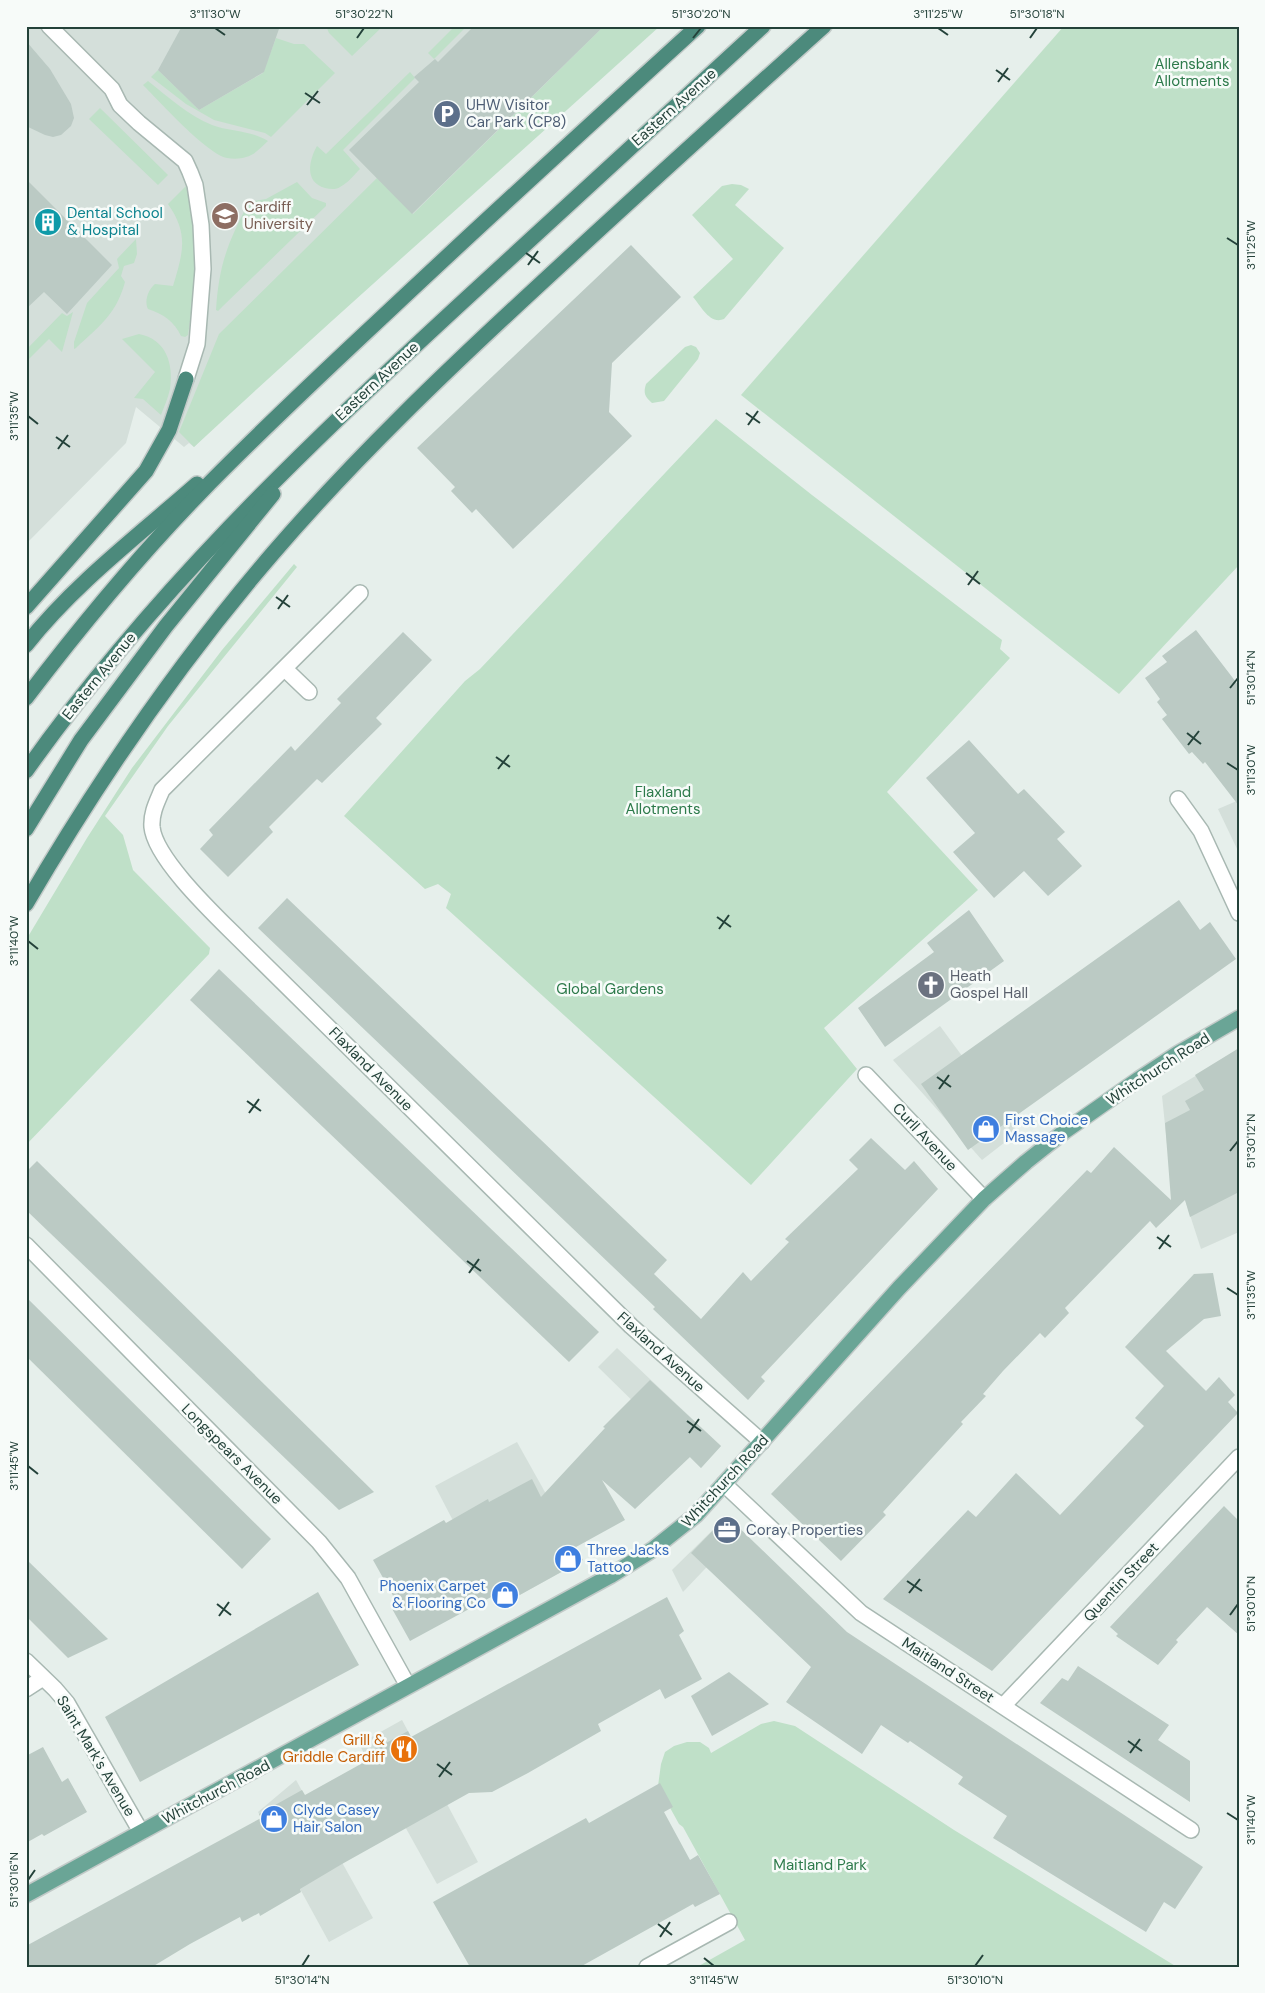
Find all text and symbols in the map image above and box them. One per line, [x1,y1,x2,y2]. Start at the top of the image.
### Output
text: 3°11'30"W [189,6,241,22]
text: 51°30'22"N [335,6,393,22]
text: 51°30'20"N [671,6,731,22]
text: 3°11'25"W [913,6,963,22]
text: 51°30'18"N [1009,6,1065,22]
park label: Allensbank Allotments [1154,54,1230,91]
street label: Eastern Avenue [627,64,721,150]
place label: UHW Visitor Car Park (CP8) [466,95,566,132]
parking icon: UHW Visitor Car Park (CP8) [432,99,462,129]
place label: Cardiff University [244,197,314,234]
school or university icon: Cardiff University [210,201,240,231]
place label: Dental School & Hospital [67,203,163,240]
building icon: Dental School & Hospital [33,207,63,237]
text: 3°11'25"W [1243,220,1259,270]
street label: Eastern Avenue [331,337,423,425]
text: 3°11'35"W [6,391,22,441]
street label: Eastern Avenue [58,628,140,724]
text: 51°30'14"N [1243,650,1259,706]
text: 3°11'30"W [1243,744,1259,796]
park label: Flaxland Allotments [625,782,701,819]
text: 3°11'40"W [6,915,22,966]
place label: Heath Gospel Hall [950,966,1028,1003]
church icon: Heath Gospel Hall [916,970,946,1000]
park label: Global Gardens [556,979,664,999]
street label: Flaxland Avenue [325,1023,417,1115]
street label: Whitchurch Road [1102,1028,1214,1110]
street label: Curll Avenue [888,1099,962,1175]
place label: First Choice Massage [1005,1110,1088,1147]
shop icon: First Choice Massage [971,1114,1001,1144]
text: 51°30'12"N [1243,1114,1259,1168]
text: 3°11'35"W [1243,1270,1259,1320]
street label: Flaxland Avenue [613,1307,709,1397]
street label: Longspears Avenue [177,1399,287,1509]
street label: Whitchurch Road [677,1430,773,1532]
text: 3°11'45"W [6,1441,22,1491]
office icon: Coray Properties [712,1515,742,1545]
place label: Coray Properties [746,1520,863,1540]
street label: Quentin Street [1079,1538,1163,1626]
place label: Three Jacks Tattoo [587,1540,669,1577]
shop icon: Three Jacks Tattoo [553,1544,583,1574]
place label: Phoenix Carpet & Flooring Co [380,1576,486,1613]
text: 51°30'10"N [1243,1576,1259,1632]
shop icon: Phoenix Carpet & Flooring Co [490,1580,520,1610]
street label: Maitland Street [898,1633,998,1707]
street label: Saint Mark's Avenue [52,1692,140,1820]
place label: Grill & Griddle Cardiff [282,1730,385,1767]
restaurant icon: Grill & Griddle Cardiff [389,1734,419,1764]
street label: Whitchurch Road [159,1755,273,1829]
text: 3°11'40"W [1243,1794,1259,1845]
place label: Clyde Casey Hair Salon [293,1800,380,1837]
shop icon: Clyde Casey Hair Salon [259,1804,289,1834]
text: 51°30'16"N [6,1852,22,1908]
park label: Maitland Park [773,1855,867,1875]
text: 51°30'14"N [274,1972,330,1988]
text: 3°11'45"W [689,1972,739,1988]
text: 51°30'10"N [947,1972,1003,1988]

